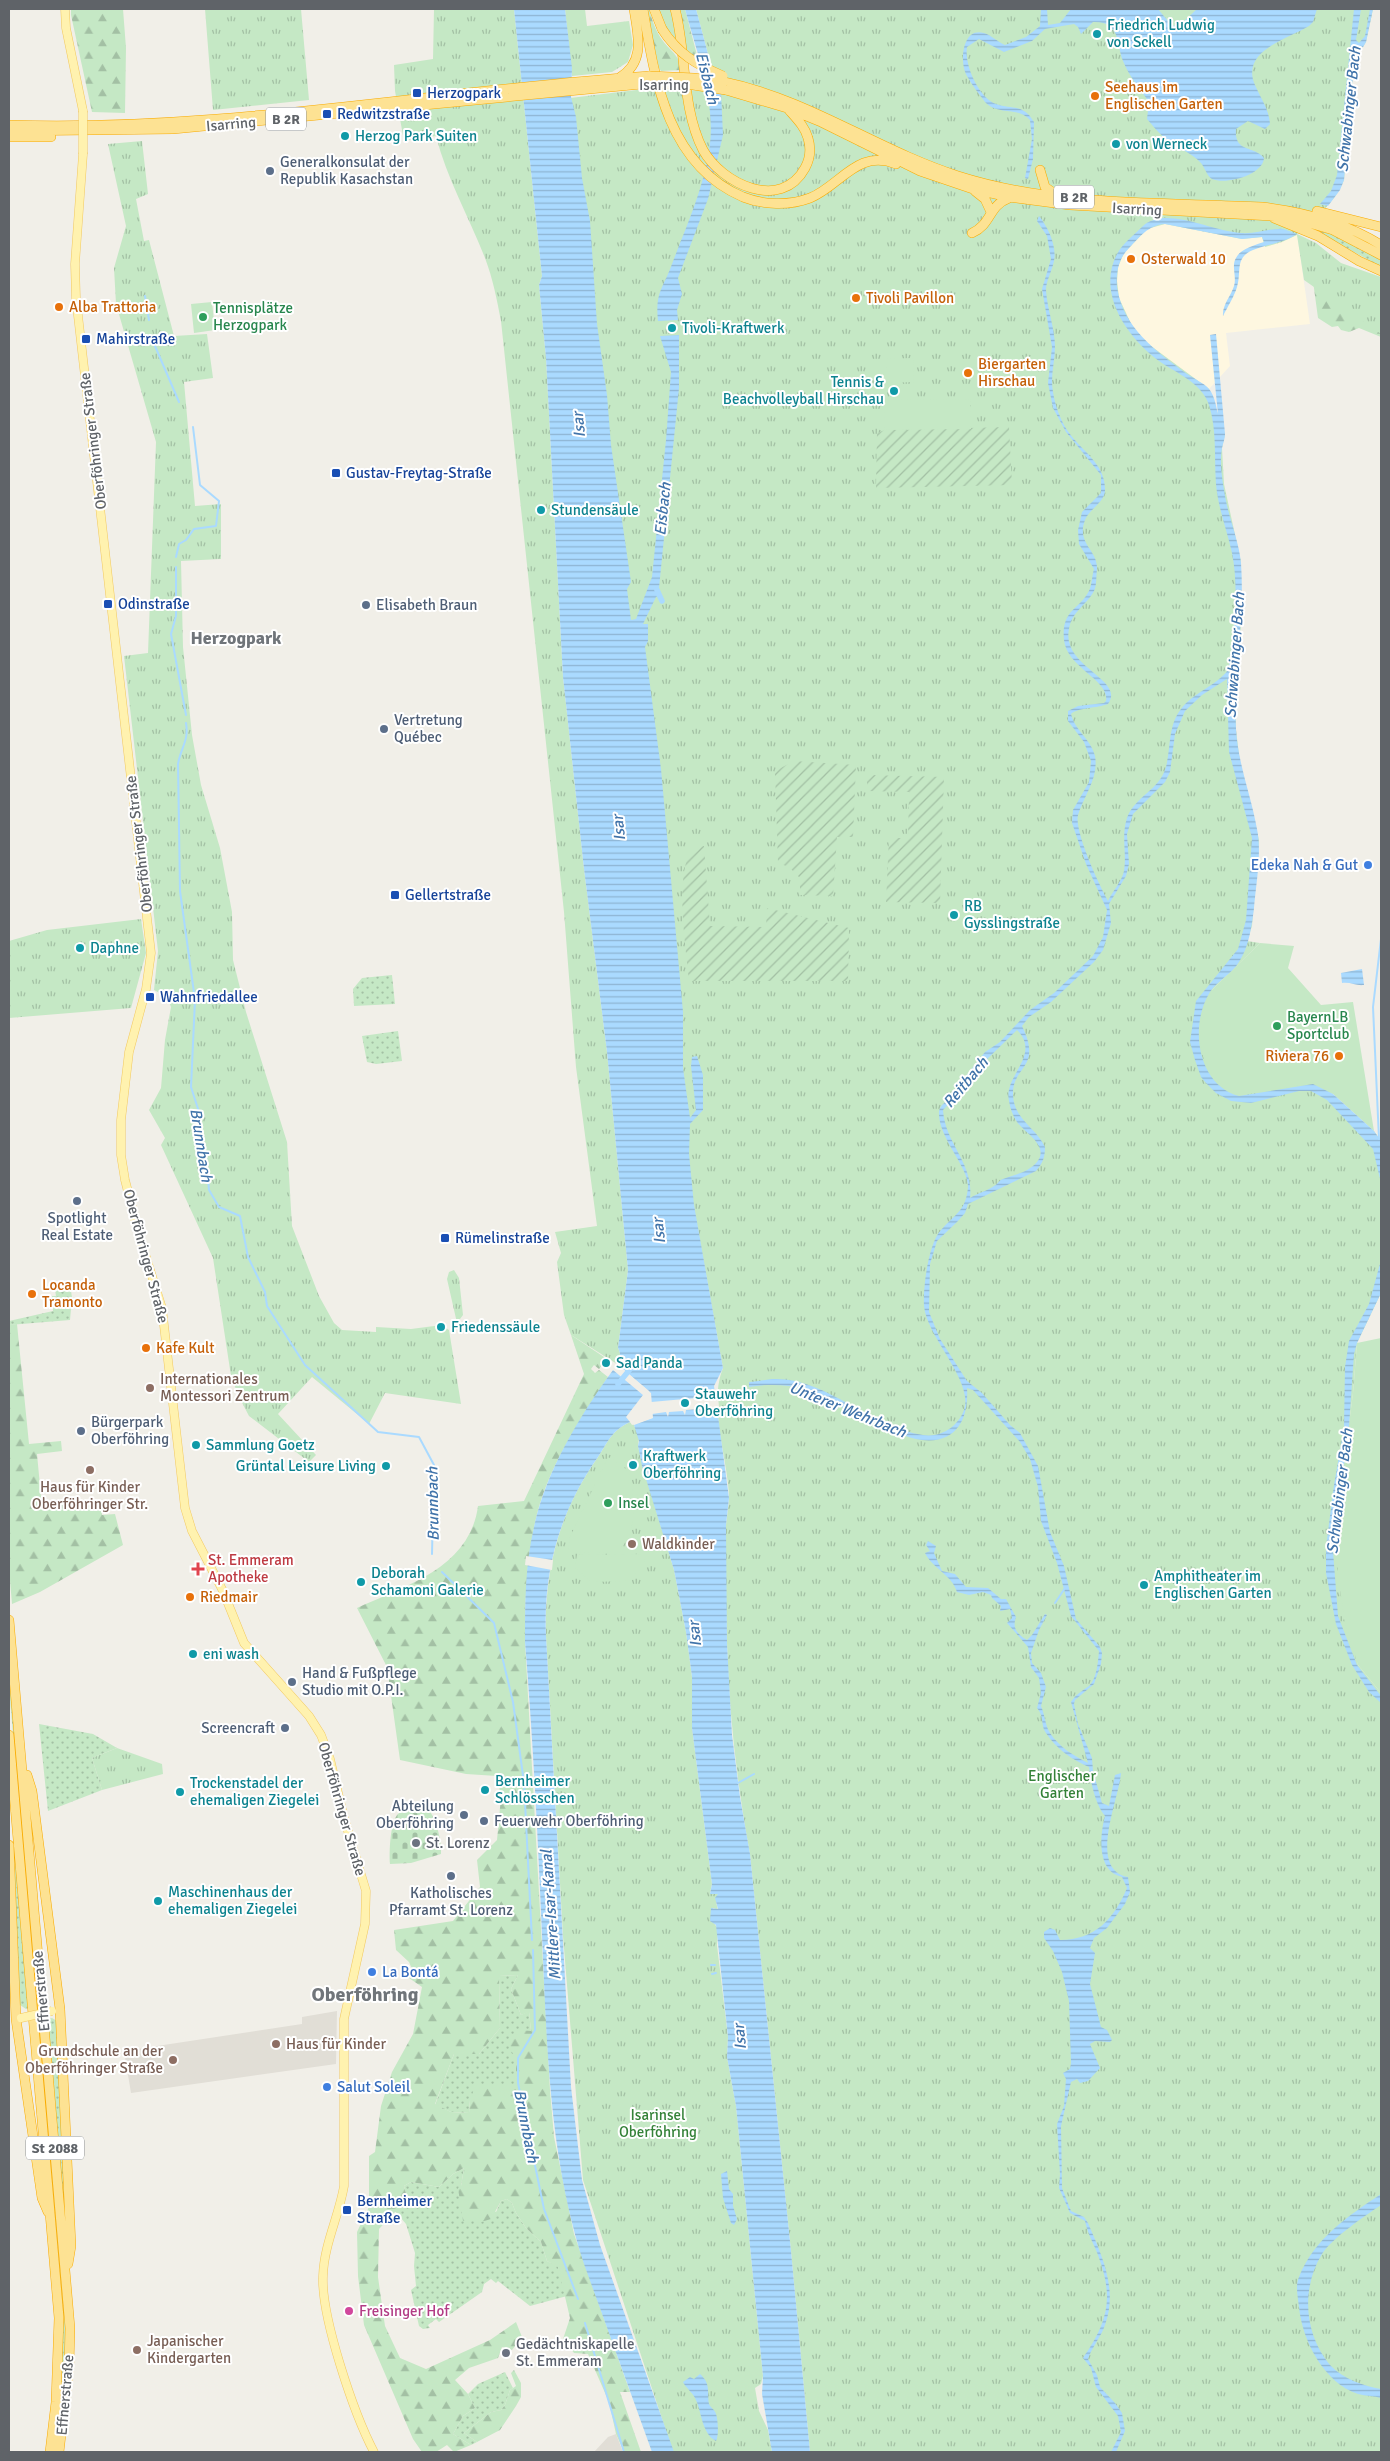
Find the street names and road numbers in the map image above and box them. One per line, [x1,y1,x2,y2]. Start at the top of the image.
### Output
street label: Isarring [639,76,689,94]
road number: B 2R [266,108,306,130]
street label: Isarring [205,113,257,135]
road number: B 2R [1054,186,1094,208]
street label: Isarring [1112,199,1163,219]
street label: Oberföhringer Straße [76,371,110,511]
street label: Oberföhringer Straße [122,774,156,914]
street label: Oberföhringer Straße [119,1187,173,1325]
street label: Oberföhringer Straße [314,1740,370,1878]
street label: Effnerstraße [29,1950,53,2032]
road number: St 2088 [26,2136,84,2160]
street label: Effnerstraße [53,2354,77,2436]

